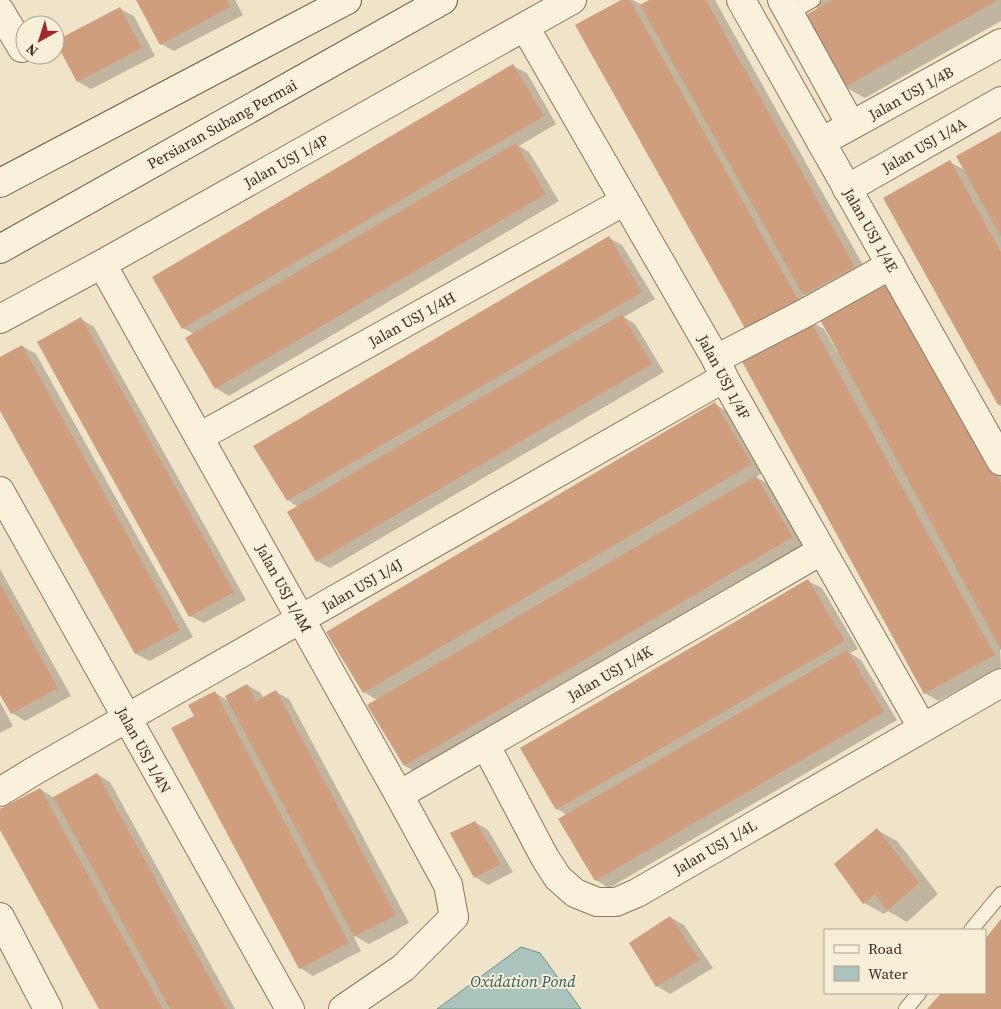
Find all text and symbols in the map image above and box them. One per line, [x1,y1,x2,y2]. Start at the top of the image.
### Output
north arrow [15,15,65,65]
text: N [22,39,42,61]
street label: Jalan USJ 1/4B [864,61,957,125]
street label: Persiaran Subang Permai [143,74,301,174]
street label: Jalan USJ 1/4A [877,112,970,178]
street label: Jalan USJ 1/4P [239,129,332,193]
street label: Jalan USJ 1/4E [838,183,903,276]
street label: Jalan USJ 1/4H [364,286,459,352]
street label: Jalan USJ 1/4F [692,330,755,423]
street label: Jalan USJ 1/4M [251,539,317,636]
street label: Jalan USJ 1/4J [317,553,407,617]
street label: Jalan USJ 1/4K [563,640,656,706]
street label: Jalan USJ 1/4N [111,702,176,797]
street label: Jalan USJ 1/4L [668,815,761,880]
legend [824,929,986,994]
text: Road [868,938,902,959]
text: Water [868,963,909,984]
water label: Oxidation Pond [470,970,576,992]

